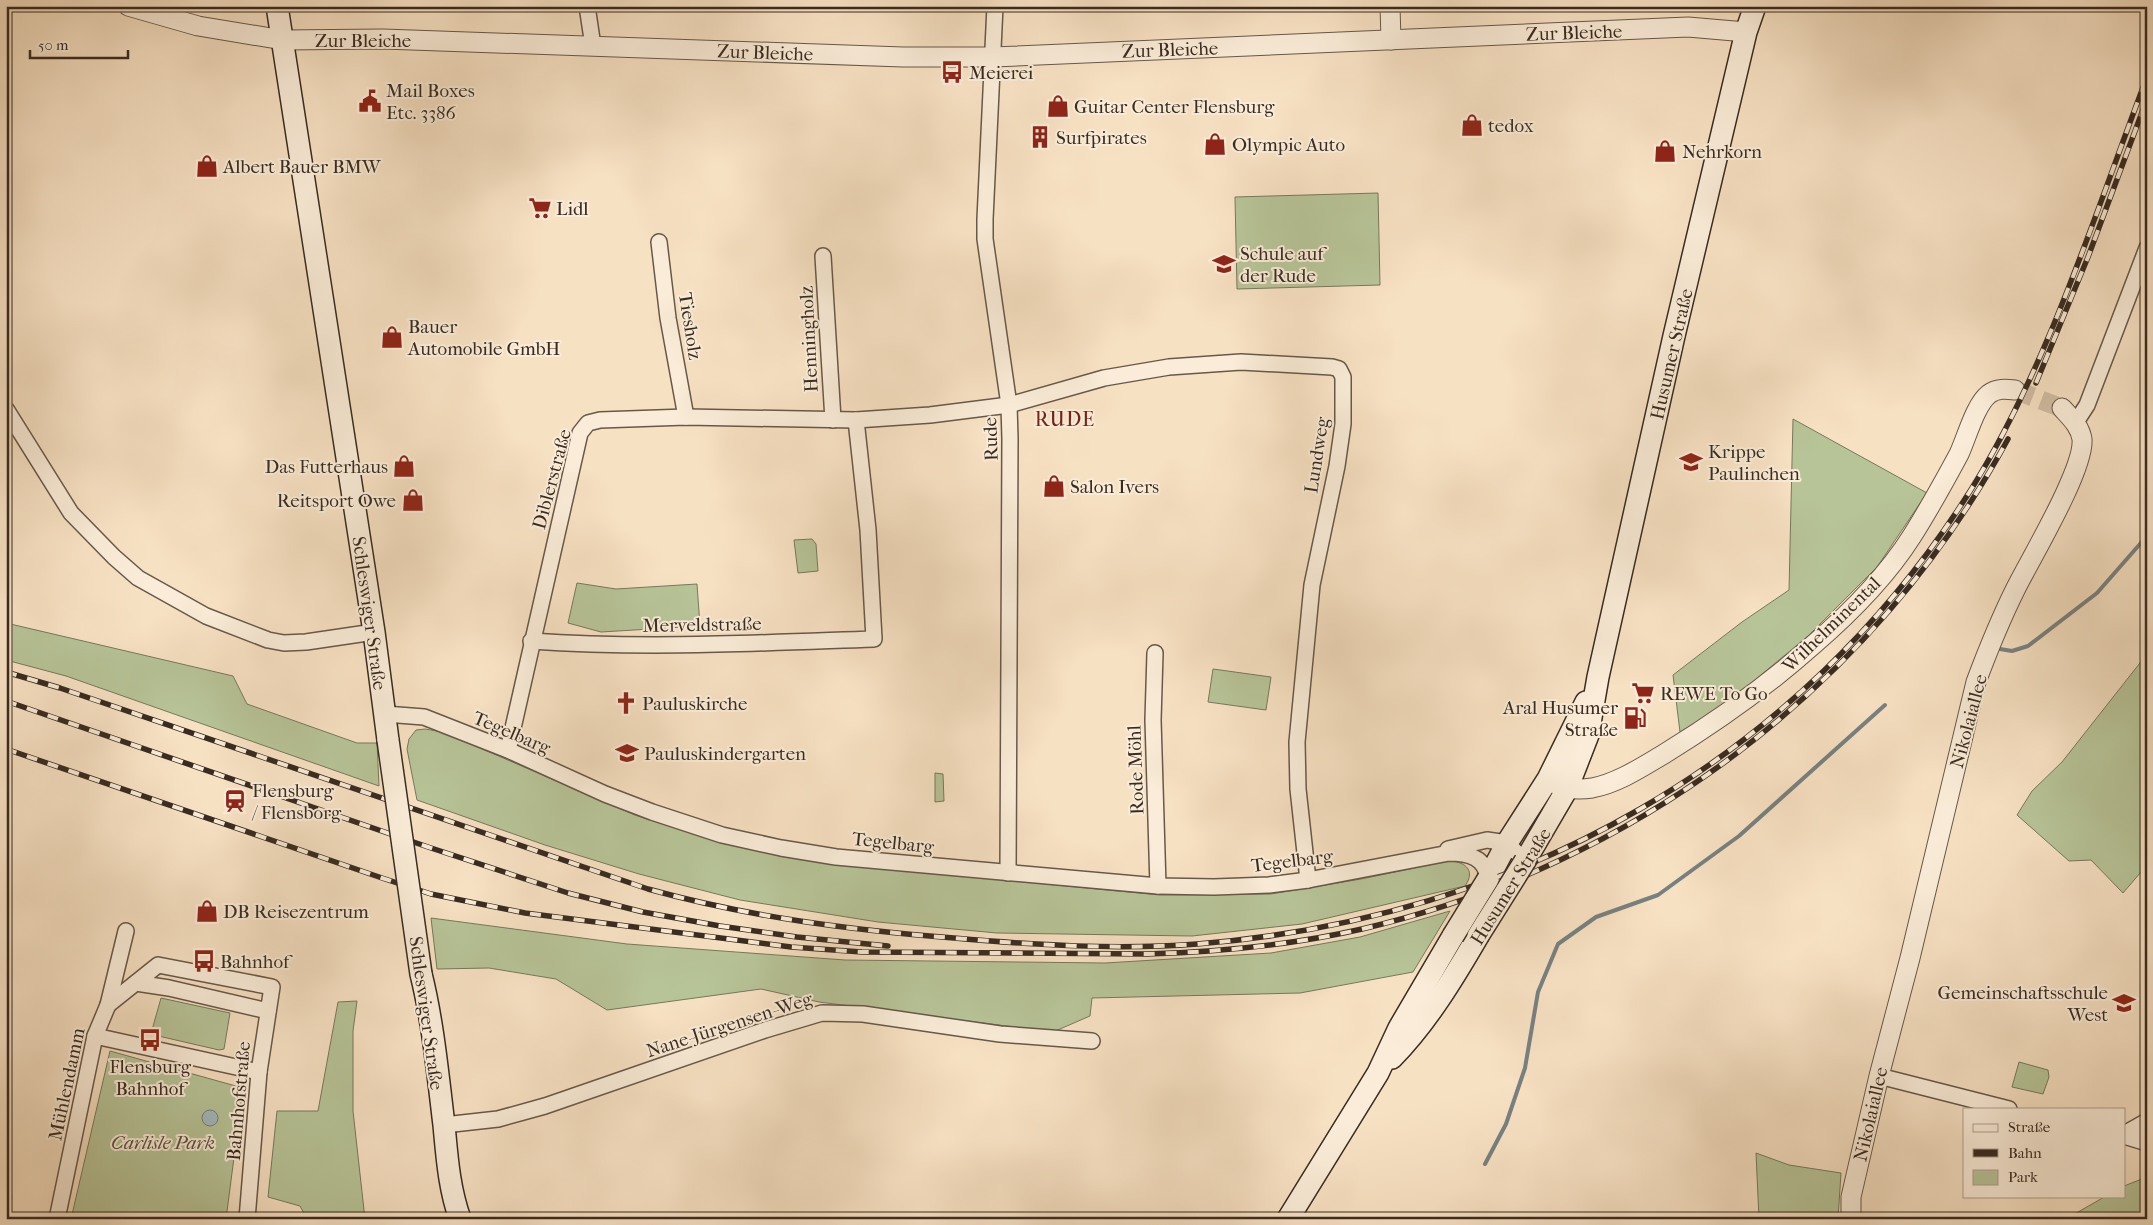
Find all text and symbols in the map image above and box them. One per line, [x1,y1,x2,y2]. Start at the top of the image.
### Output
street label: Zur Bleiche [1526,20,1623,46]
scale bar [30,28,128,60]
street label: Zur Bleiche [315,30,411,52]
text: 50 m [38,36,69,54]
street label: Zur Bleiche [1122,37,1219,63]
street label: Zur Bleiche [716,40,813,66]
bus stop icon: Meierei [939,59,965,85]
place label: Meierei [969,62,1034,84]
place label: Mail Boxes Etc. 3386 [386,80,475,124]
public building icon: Mail Boxes Etc. 3386 [357,88,383,114]
shop icon: Guitar Center Flensburg [1045,93,1071,119]
place label: Guitar Center Flensburg [1074,96,1275,118]
shop icon: tedox [1459,112,1485,138]
place label: tedox [1488,115,1534,137]
building icon: Surfpirates [1027,124,1053,150]
place label: Surfpirates [1056,127,1147,149]
shop icon: Olympic Auto [1202,131,1228,157]
place label: Olympic Auto [1232,134,1346,156]
shop icon: Nehrkorn [1652,138,1678,164]
place label: Nehrkorn [1682,141,1762,163]
shop icon: Albert Bauer BMW [194,153,220,179]
place label: Albert Bauer BMW [222,156,382,178]
supermarket icon: Lidl [527,195,553,221]
place label: Lidl [556,198,589,220]
place label: Schule auf der Rude [1240,243,1327,287]
school or university icon: Schule auf der Rude [1211,251,1237,277]
street label: Henningholz [795,285,823,393]
street label: Husumer Straße [1646,287,1698,422]
street label: Tiesholz [674,291,706,361]
place label: Bauer Automobile GmbH [407,316,560,360]
shop icon: Bauer Automobile GmbH [379,324,405,350]
district label: RUDE [1035,408,1095,431]
street label: Lundweg [1300,415,1334,495]
street label: Rude [979,417,1003,461]
street label: Diblerstraße [528,427,576,532]
place label: Krippe Paulinchen [1708,441,1800,485]
school or university icon: Krippe Paulinchen [1678,449,1704,475]
shop icon: Das Futterhaus [391,453,417,479]
place label: Das Futterhaus [265,456,388,478]
shop icon: Salon Ivers [1041,473,1067,499]
place label: Salon Ivers [1070,476,1159,498]
shop icon: Reitsport Owe [400,487,426,513]
place label: Reitsport Owe [277,490,396,512]
street label: Schleswiger Straße [347,535,391,691]
street label: Wilhelminental [1777,572,1885,678]
street label: Merveldstraße [642,613,762,637]
street label: Nikolaiallee [1946,672,1992,771]
supermarket icon: REWE To Go [1630,680,1656,706]
place label: REWE To Go [1660,683,1768,705]
church icon: Pauluskirche [613,690,639,716]
place label: Pauluskirche [642,693,747,715]
place label: Aral Husumer Straße [1502,697,1619,741]
fuel station icon: Aral Husumer Straße [1622,705,1648,731]
street label: Tegelbarg [470,707,554,759]
street label: Rode Möhl [1123,725,1149,815]
school or university icon: Pauluskindergarten [614,740,640,766]
place label: Pauluskindergarten [644,743,806,765]
place label: Flensburg / Flensborg [251,780,342,824]
station icon: Flensburg / Flensborg [222,788,248,814]
street label: Husumer Straße [1466,824,1556,949]
street label: Tegelbarg [851,828,936,858]
street label: Tegelbarg [1250,845,1335,877]
shop icon: DB Reisezentrum [194,898,220,924]
place label: DB Reisezentrum [223,901,369,923]
street label: Schleswiger Straße [404,935,448,1091]
bus stop icon: Bahnhof [191,948,217,974]
place label: Bahnhof [220,951,293,973]
place label: Gemeinschaftsschule West [1938,982,2108,1026]
street label: Nane-Jürgensen-Weg [643,987,816,1062]
school or university icon: Gemeinschaftsschule West [2111,990,2137,1016]
street label: Mühlendamm [44,1026,90,1143]
bus stop icon: Flensburg Bahnhof [137,1027,163,1053]
street label: Bahnhofstraße [223,1041,255,1162]
place label: Flensburg Bahnhof [109,1056,192,1100]
street label: Nikolaiallee [1849,1065,1893,1164]
legend [1963,1108,2126,1198]
text: Straße [2008,1118,2051,1136]
park label: Carlisle Park [111,1132,215,1154]
text: Bahn [2008,1144,2042,1162]
text: Park [2008,1168,2038,1186]

